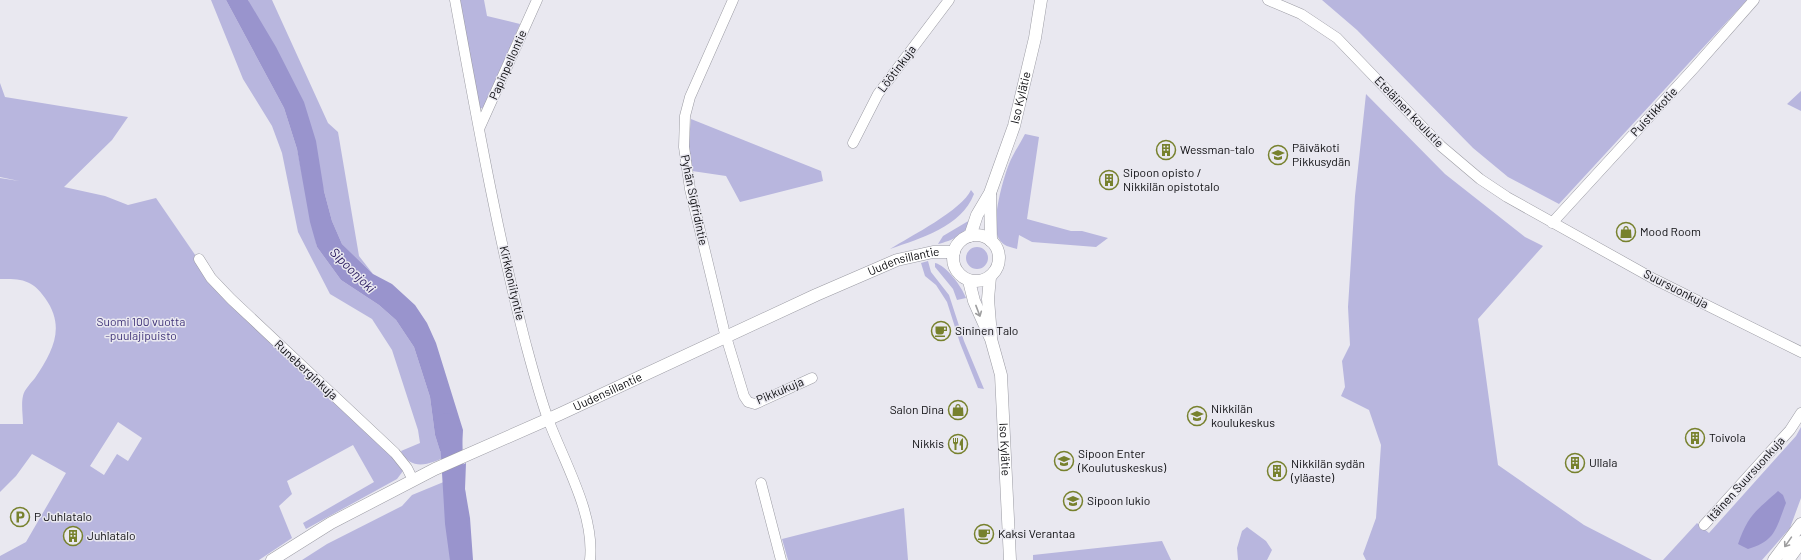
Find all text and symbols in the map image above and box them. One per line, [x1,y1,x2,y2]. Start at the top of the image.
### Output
street label: Papinpellontie [486,28,529,102]
street label: Löötinkuja [874,42,918,95]
street label: Iso Kylätie [1007,70,1033,125]
street label: Eteläinen koulutie [1372,73,1447,150]
street label: Puistikkotie [1627,84,1679,139]
building icon: Wessman-talo [1155,139,1177,161]
place label: Päiväkoti Pikkusydän [1292,140,1351,168]
place label: Wessman-talo [1180,142,1255,156]
school or university icon: Päiväkoti Pikkusydän [1267,144,1289,166]
street label: Pyhän Sigfridintie [679,153,711,246]
place label: Sipoon opisto / Nikkilän opistotalo [1123,165,1219,193]
building icon: Sipoon opisto / Nikkilän opistotalo [1098,169,1120,191]
shop icon: Mood Room [1615,221,1637,243]
place label: Mood Room [1640,224,1701,238]
water label: Sipoonjoki [327,244,380,297]
street label: Kirkkoniityntie [498,244,528,321]
street label: Uudensillantie [865,244,939,278]
street label: Suursuonkuja [1642,266,1711,310]
one-way arrow [975,304,982,316]
park label: Suomi 100 vuotta -puulajipuisto [97,314,186,342]
cafe icon: Sininen Talo [930,320,952,342]
place label: Sininen Talo [955,323,1018,337]
street label: Runeberginkuja [272,336,341,402]
street label: Uudensillantie [571,369,644,413]
street label: Pikkukuja [754,374,805,406]
shop icon: Salon Dina [947,399,969,421]
place label: Nikkilän koulukeskus [1211,401,1275,429]
place label: Salon Dina [890,402,944,416]
school or university icon: Nikkilän koulukeskus [1186,405,1208,427]
street label: Iso Kylätie [997,422,1014,476]
building icon: Toivola [1684,427,1706,449]
place label: Toivola [1709,430,1746,444]
restaurant icon: Nikkis [947,433,969,455]
street label: Itäinen Suursuonkuja [1704,433,1787,524]
place label: Nikkis [912,436,944,450]
place label: Sipoon Enter (Koulutuskeskus) [1077,446,1167,474]
school or university icon: Sipoon Enter (Koulutuskeskus) [1053,450,1075,472]
building icon: Ullala [1564,452,1586,474]
place label: Ullala [1589,455,1617,469]
place label: Nikkilän sydän (yläaste) [1290,456,1365,484]
building icon: Nikkilän sydän (yläaste) [1266,460,1288,482]
school or university icon: Sipoon lukio [1062,490,1084,512]
place label: Sipoon lukio [1087,493,1150,507]
parking icon: P Juhlatalo [9,506,31,528]
place label: P Juhlatalo [34,509,92,523]
cafe icon: Kaksi Verantaa [973,523,995,545]
building icon: Juhlatalo [62,525,84,547]
place label: Kaksi Verantaa [998,526,1075,540]
place label: Juhlatalo [87,528,135,542]
one-way arrow [1784,536,1792,547]

